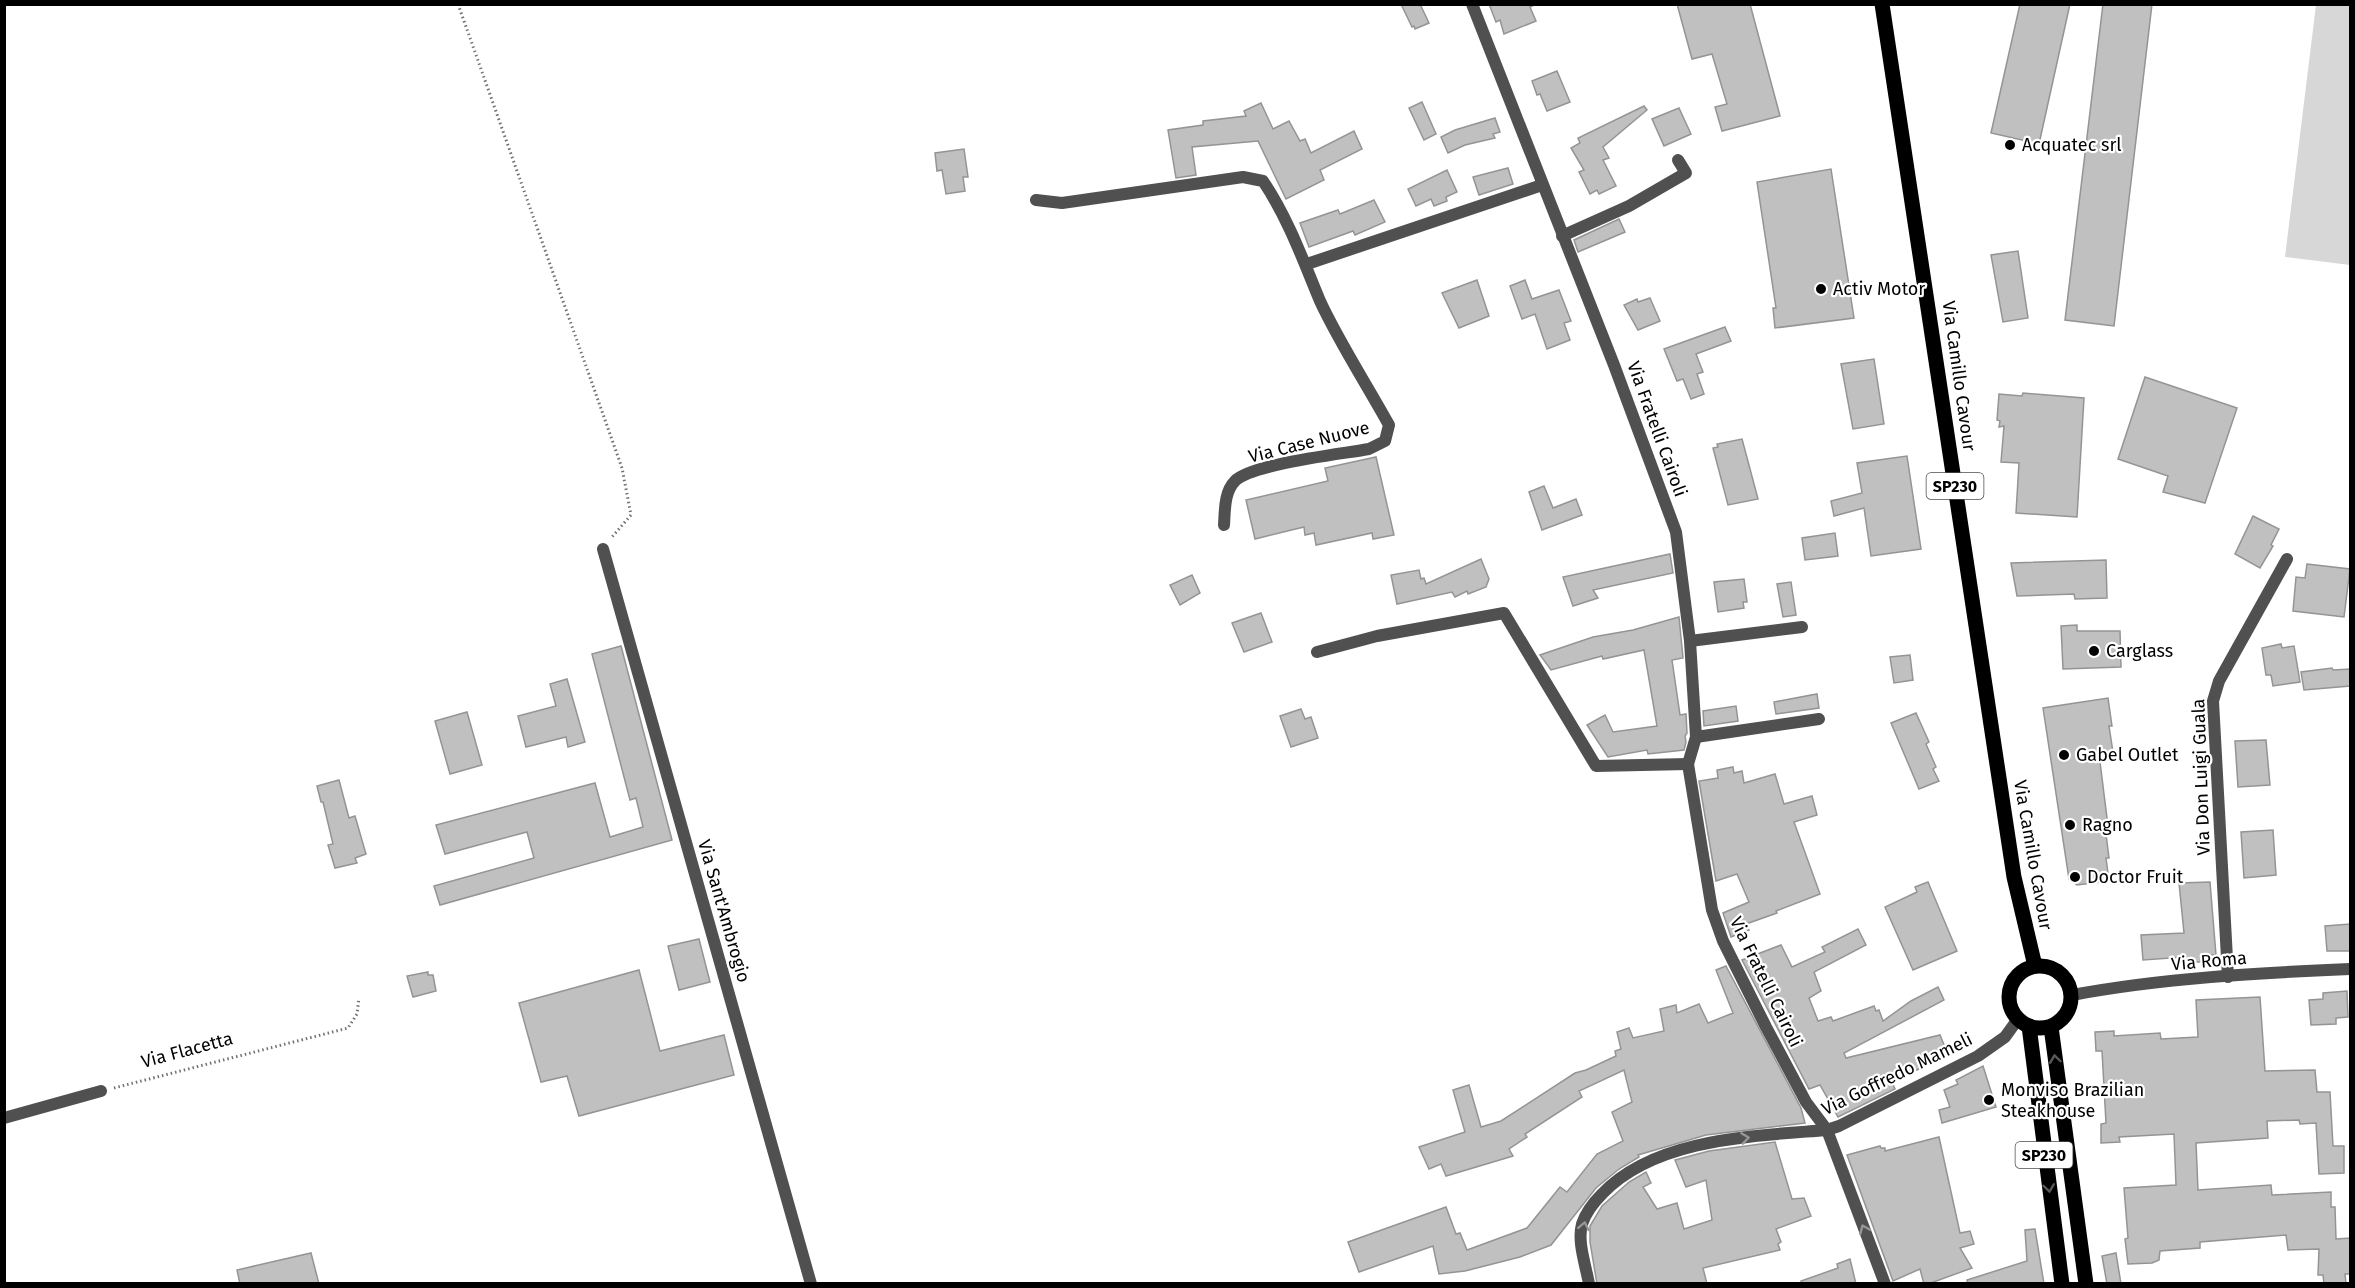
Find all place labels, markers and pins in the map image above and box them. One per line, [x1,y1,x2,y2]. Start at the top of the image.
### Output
place label: Acquatec srl [2022,134,2122,156]
marker: Acquatec srl [2003,138,2017,152]
place label: Activ Motor [1833,278,1925,300]
marker: Activ Motor [1814,282,1828,296]
place label: Carglass [2106,640,2173,662]
marker: Carglass [2087,644,2101,658]
place label: Gabel Outlet [2076,744,2179,766]
marker: Gabel Outlet [2057,748,2071,762]
place label: Ragno [2082,814,2133,836]
marker: Ragno [2063,818,2077,832]
place label: Doctor Fruit [2087,866,2184,888]
marker: Doctor Fruit [2068,870,2082,884]
place label: Monviso Brazilian Steakhouse [2001,1079,2144,1122]
marker: Monviso Brazilian Steakhouse [1982,1093,1996,1107]

